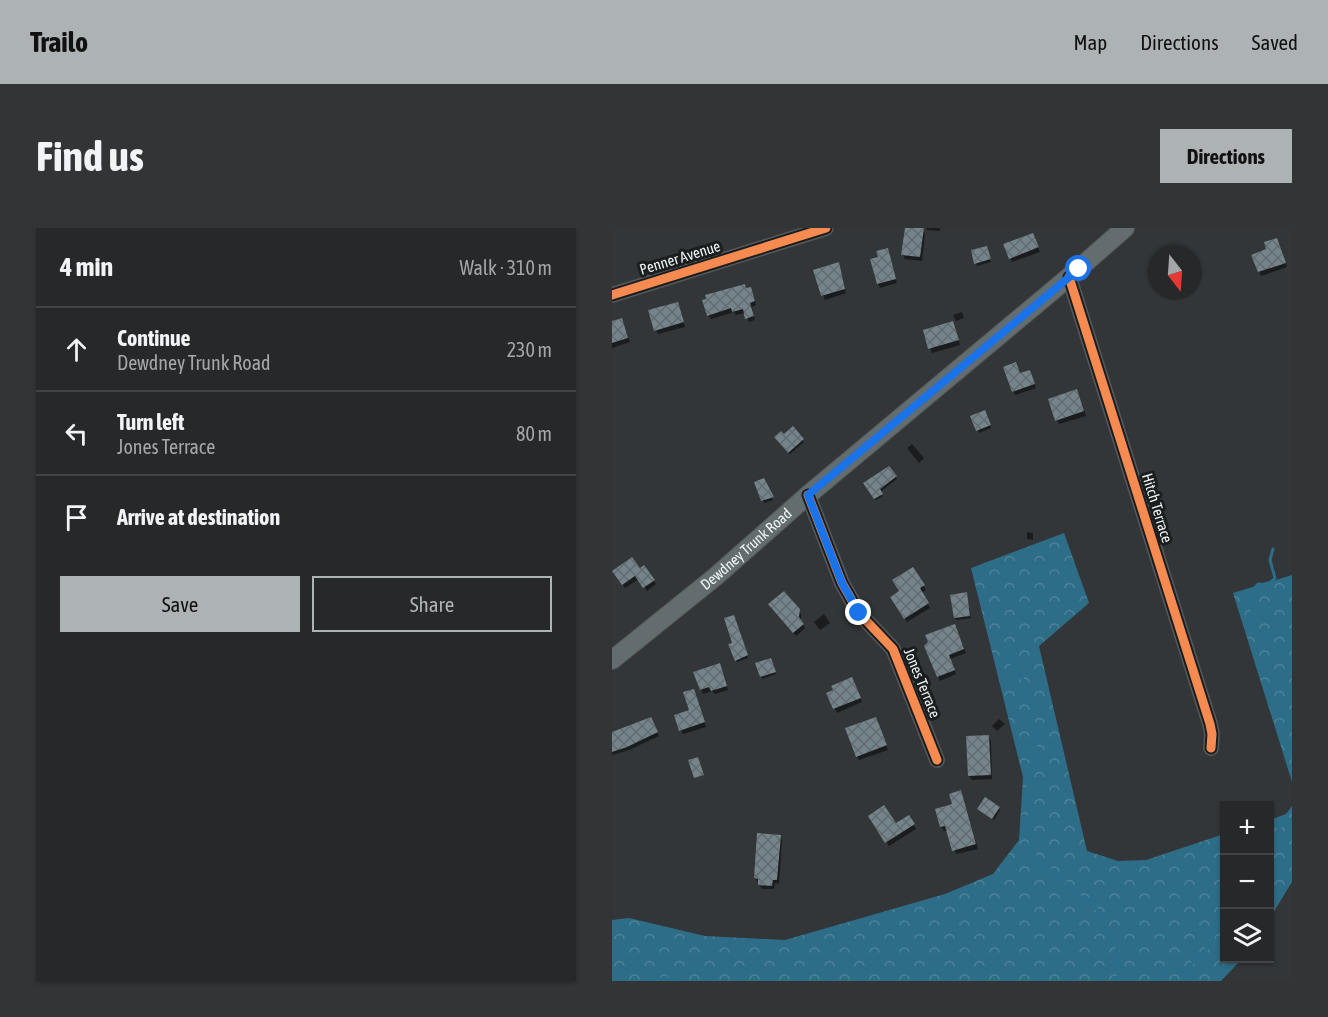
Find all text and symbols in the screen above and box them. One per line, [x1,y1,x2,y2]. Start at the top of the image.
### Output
text: Trailo [30,26,88,58]
text: Map [1073,30,1107,54]
text: Directions [1140,30,1219,54]
text: Saved [1252,30,1298,54]
button: Directions [1160,129,1292,183]
text: Find us [36,132,144,180]
street label: Penner Avenue [638,237,722,278]
north arrow [1148,246,1202,300]
text: 4 min [60,252,113,282]
route start [1065,255,1091,281]
text: Walk · 310 m [460,256,552,279]
text: Continue [117,325,191,351]
icon: ahead [60,333,93,366]
text: 230 m [507,338,552,361]
text: Dewdney Trunk Road [117,351,270,374]
text: Turn left [117,409,184,435]
icon: left [60,417,93,450]
text: 80 m [516,422,552,445]
text: Jones Terrace [117,435,215,458]
street label: Hitch Terrace [1139,471,1176,545]
icon: arrive [60,501,93,534]
text: Arrive at destination [117,504,280,530]
street label: Dewdney Trunk Road [697,505,795,593]
button: Save [60,576,300,632]
button: Share [312,576,552,632]
route end [845,599,871,625]
street label: Jones Terrace [901,645,944,720]
map controls [1220,801,1274,963]
button: + [1220,801,1274,855]
button: − [1220,855,1274,909]
button: layers [1220,909,1274,963]

